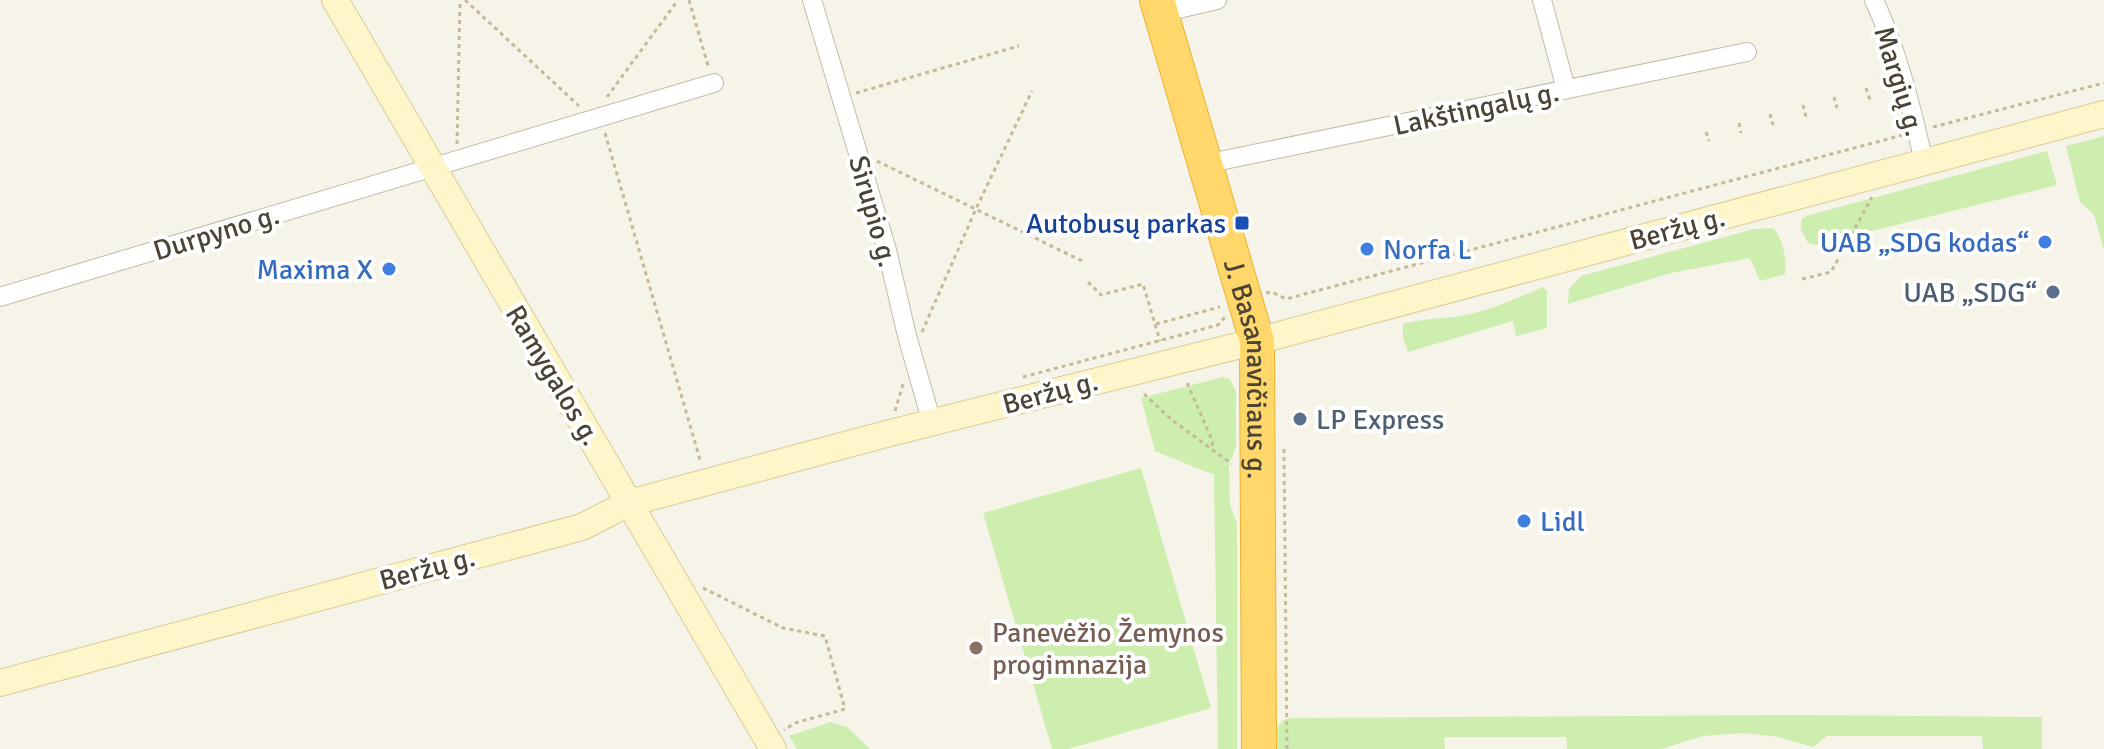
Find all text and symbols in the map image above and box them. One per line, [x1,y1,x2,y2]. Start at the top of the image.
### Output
street label: Margių g. [1866,22,1932,140]
street label: Lakštingalų g. [1390,75,1562,143]
street label: Sirupio g. [841,152,905,271]
street label: Durpyno g. [149,198,283,268]
street label: Beržų g. [1626,200,1729,258]
place label: Autobusų parkas [1026,207,1226,241]
marker: Autobusų parkas [1233,214,1251,232]
place label: UAB „SDG kodas“ [1820,226,2029,260]
place label: Norfa L [1383,233,1472,267]
marker: UAB „SDG kodas“ [2036,233,2054,251]
marker: Norfa L [1358,240,1376,258]
place label: Maxima X [257,253,373,287]
street label: J. Basanavičiaus g. [1216,255,1274,479]
marker: Maxima X [380,260,398,278]
place label: UAB „SDG“ [1903,276,2037,310]
marker: UAB „SDG“ [2044,283,2062,301]
street label: Ramygalos g. [498,299,608,452]
street label: Beržų g. [999,364,1102,422]
place label: LP Express [1316,403,1444,437]
marker: LP Express [1291,410,1309,428]
place label: Lidl [1540,505,1585,539]
marker: Lidl [1515,512,1533,530]
street label: Beržų g. [376,540,479,598]
place label: Panevėžio Žemynos progimnazija [992,616,1224,682]
marker: Panevėžio Žemynos progimnazija [967,639,985,657]

